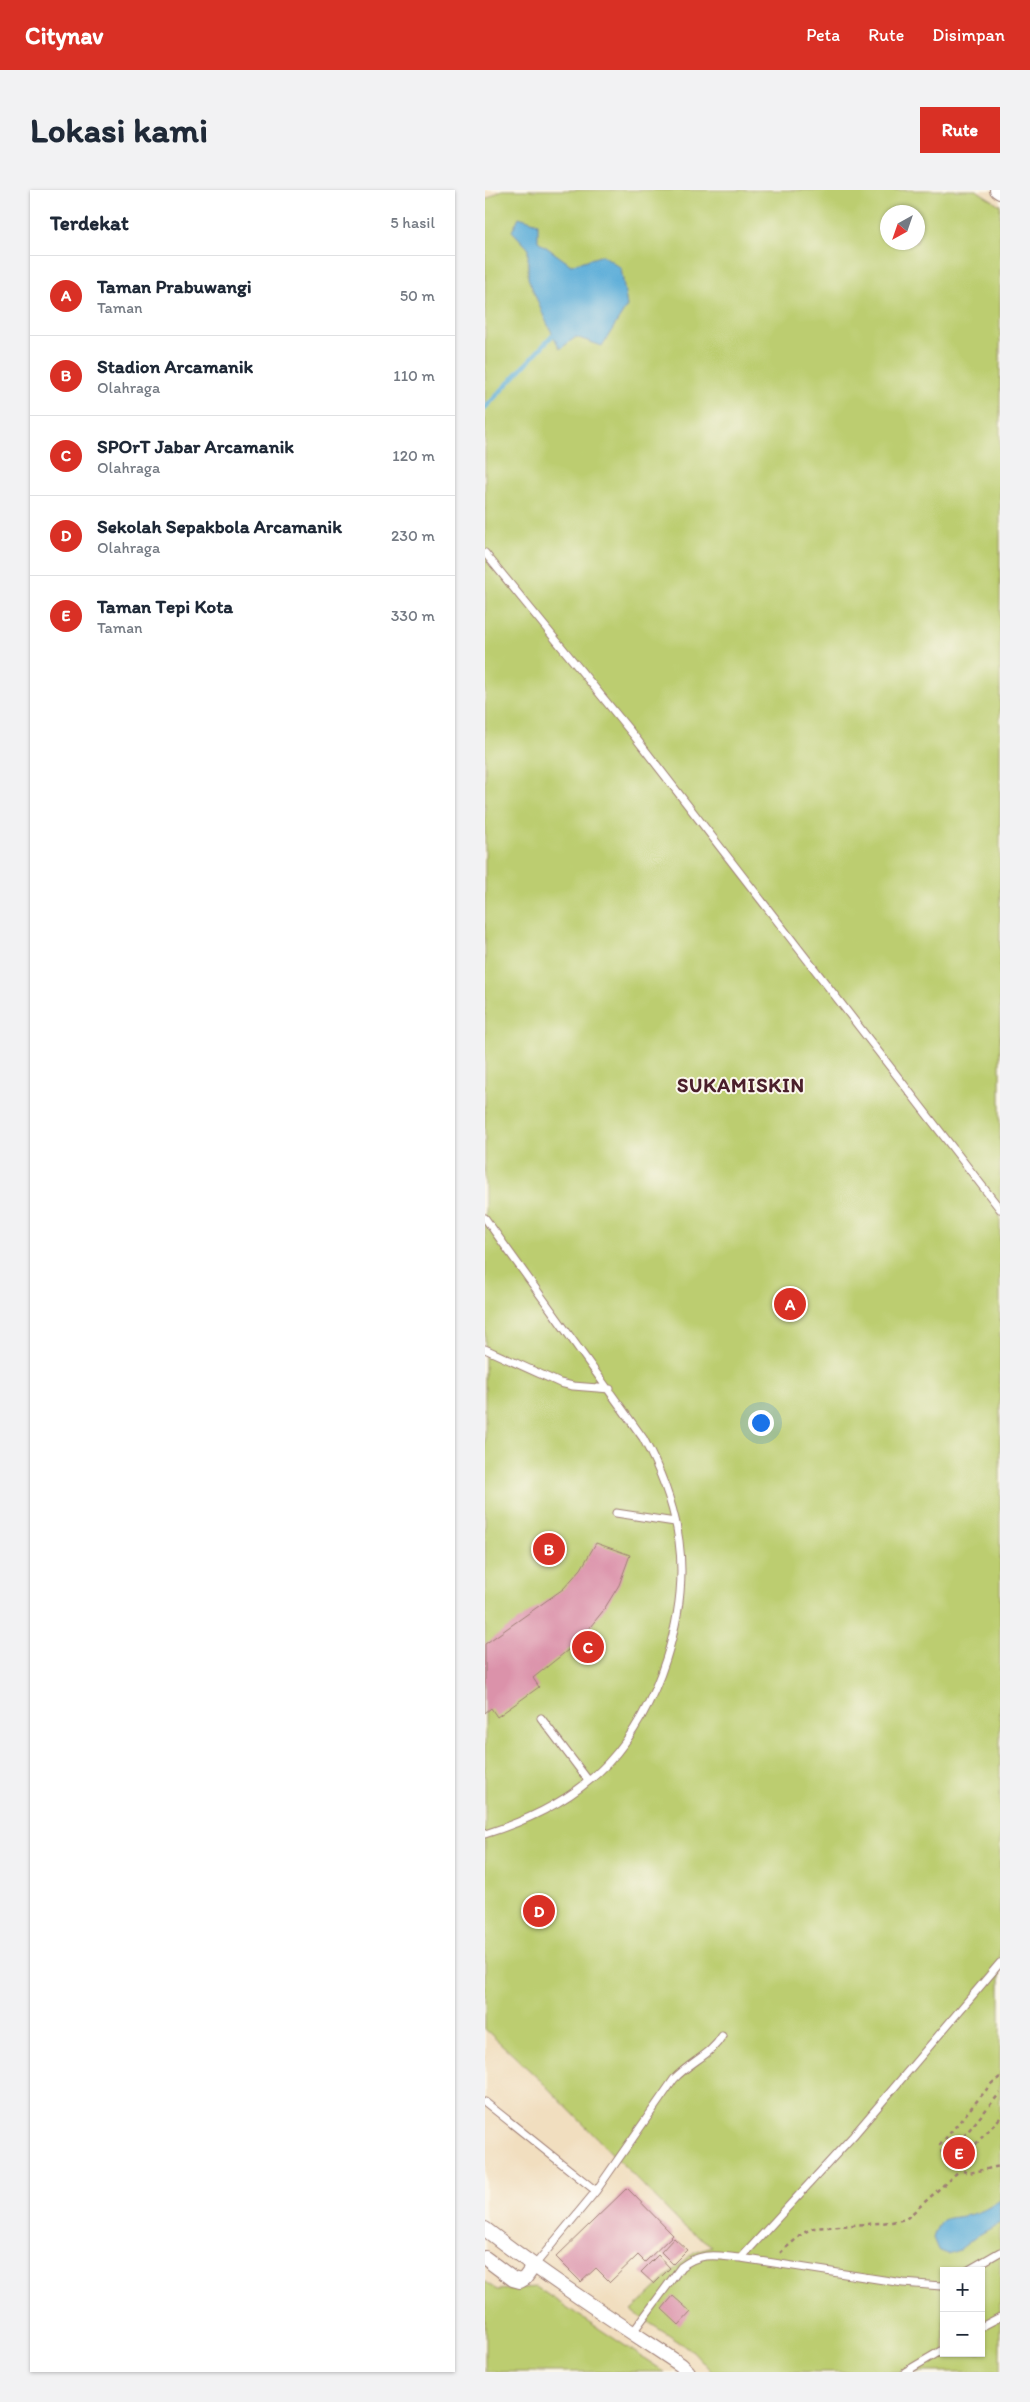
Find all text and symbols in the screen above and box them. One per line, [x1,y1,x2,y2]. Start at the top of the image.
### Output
text: Citynav [25,21,103,50]
text: Peta [806,24,840,46]
text: Rute [868,24,904,46]
text: Disimpan [932,24,1005,46]
button: Rute [920,107,1000,153]
text: Lokasi kami [30,109,208,151]
north arrow [880,205,925,250]
text: Terdekat [50,210,129,235]
text: 5 hasil [390,213,435,232]
text: Taman Prabuwangi [97,275,252,298]
text: A [61,286,71,305]
text: 50 m [400,286,435,305]
text: Taman [97,298,143,317]
text: Stadion Arcamanik [97,355,253,378]
text: B [61,366,71,385]
text: 110 m [393,366,435,385]
text: Olahraga [97,378,160,397]
text: SPOrT Jabar Arcamanik [97,435,294,458]
text: C [61,446,71,465]
text: 120 m [392,446,435,465]
text: Olahraga [97,458,160,477]
text: Sekolah Sepakbola Arcamanik [97,515,342,538]
text: D [61,526,71,545]
text: 230 m [391,526,435,545]
text: Olahraga [97,538,160,557]
text: Taman Tepi Kota [97,595,233,618]
text: E [62,606,70,625]
text: 330 m [391,606,435,625]
text: Taman [97,618,143,637]
district label: SUKAMISKIN [677,1073,805,1097]
pin: A [774,1285,806,1323]
your location [748,1410,774,1436]
pin: B [533,1530,565,1568]
pin: C [572,1628,604,1666]
pin: D [523,1892,555,1930]
pin: E [943,2134,975,2172]
map controls [940,2267,985,2357]
button: + [940,2267,985,2312]
button: − [940,2312,985,2357]

